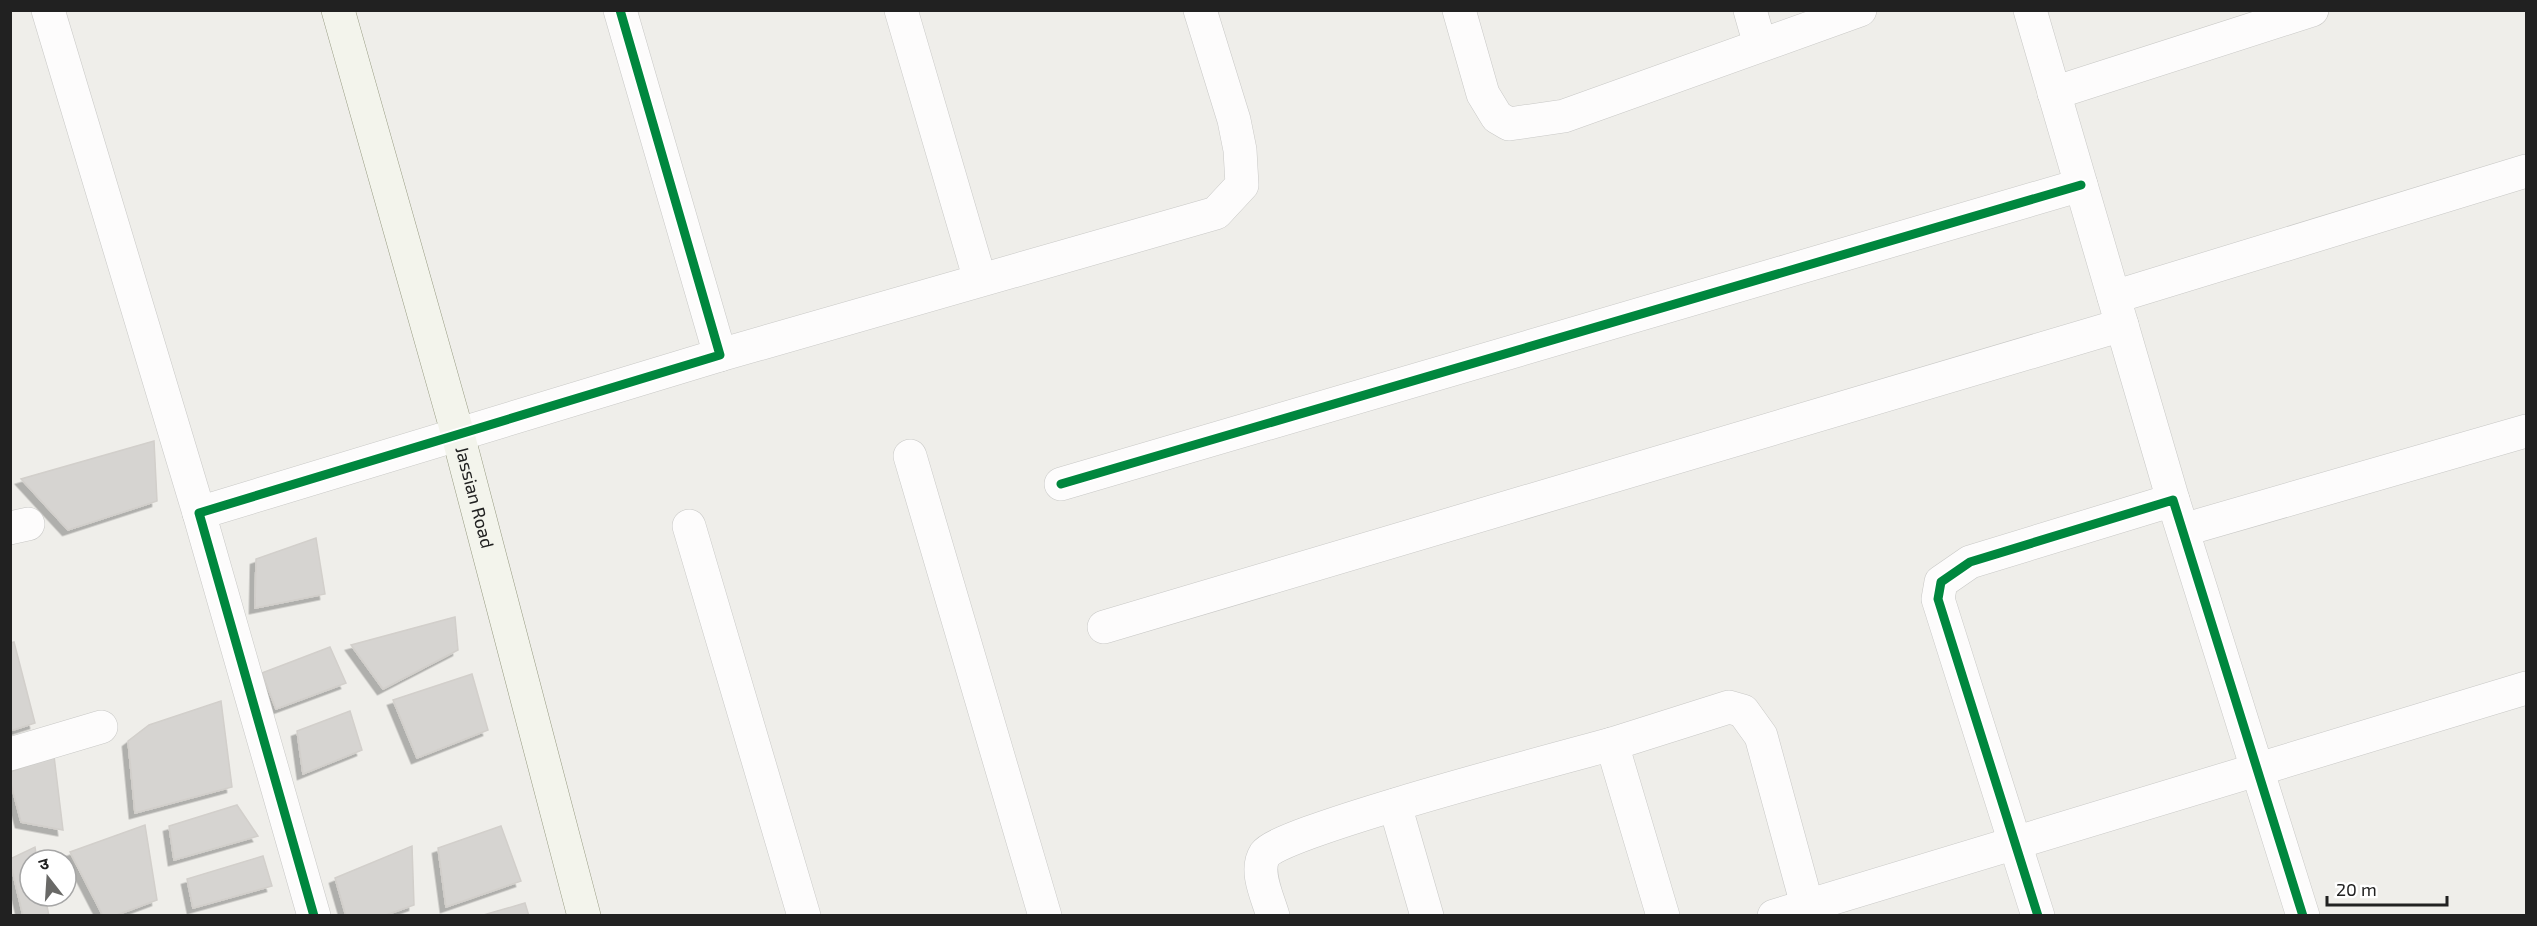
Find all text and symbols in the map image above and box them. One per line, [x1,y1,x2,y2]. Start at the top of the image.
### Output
street label: Jassian Road [451,444,499,550]
north arrow [18,848,78,908]
text: उ [36,853,51,874]
scale bar [2327,869,2447,907]
text: 20 m [2336,878,2377,900]

